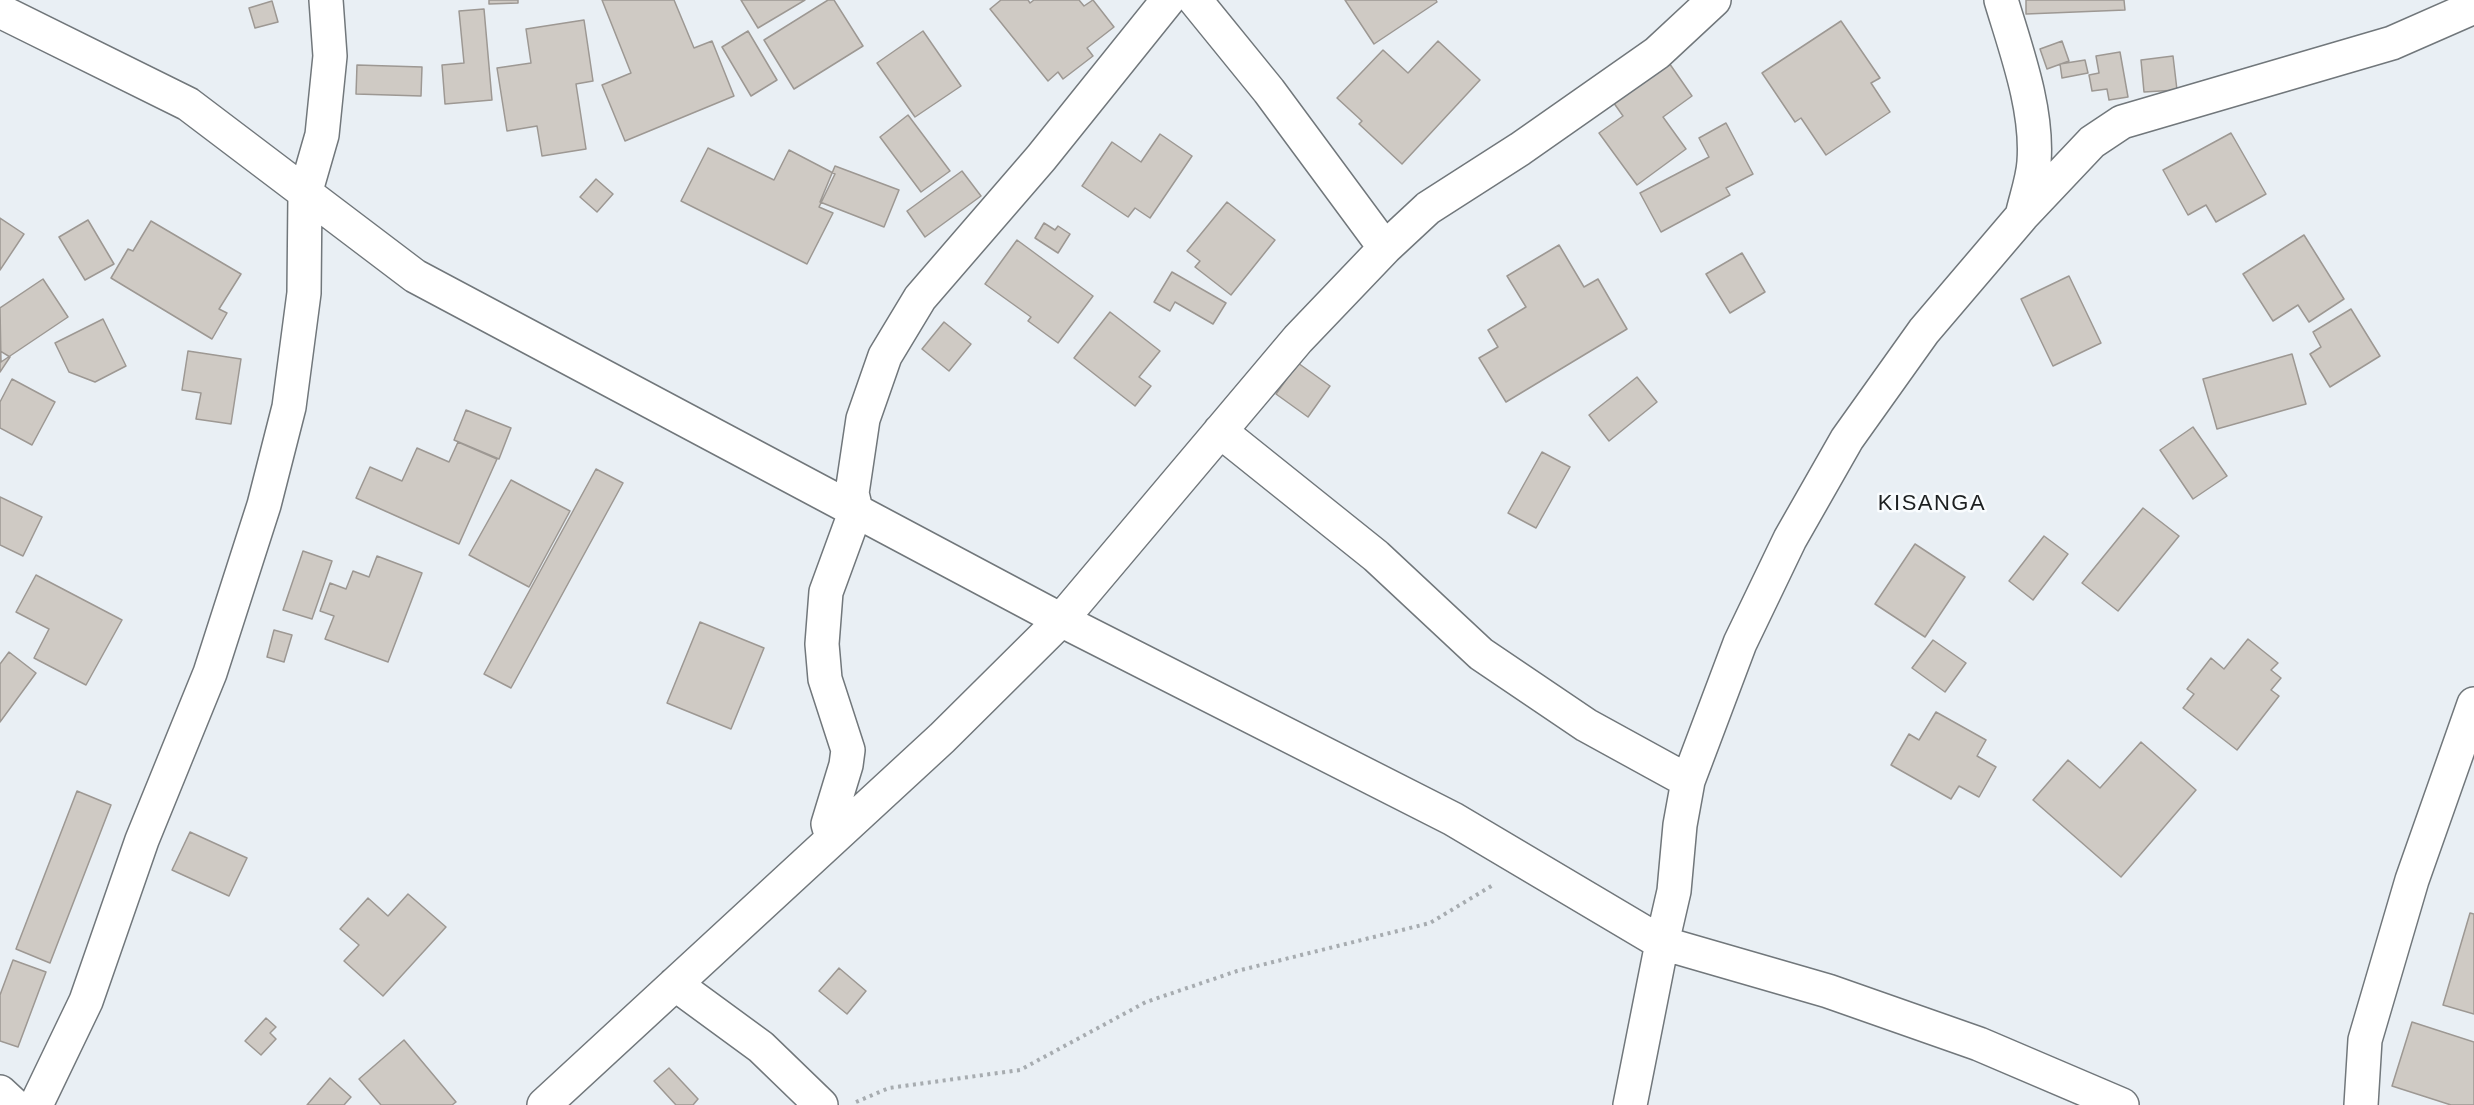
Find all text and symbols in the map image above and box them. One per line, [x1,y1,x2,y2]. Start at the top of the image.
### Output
district label: KISANGA [1878,491,1986,517]

